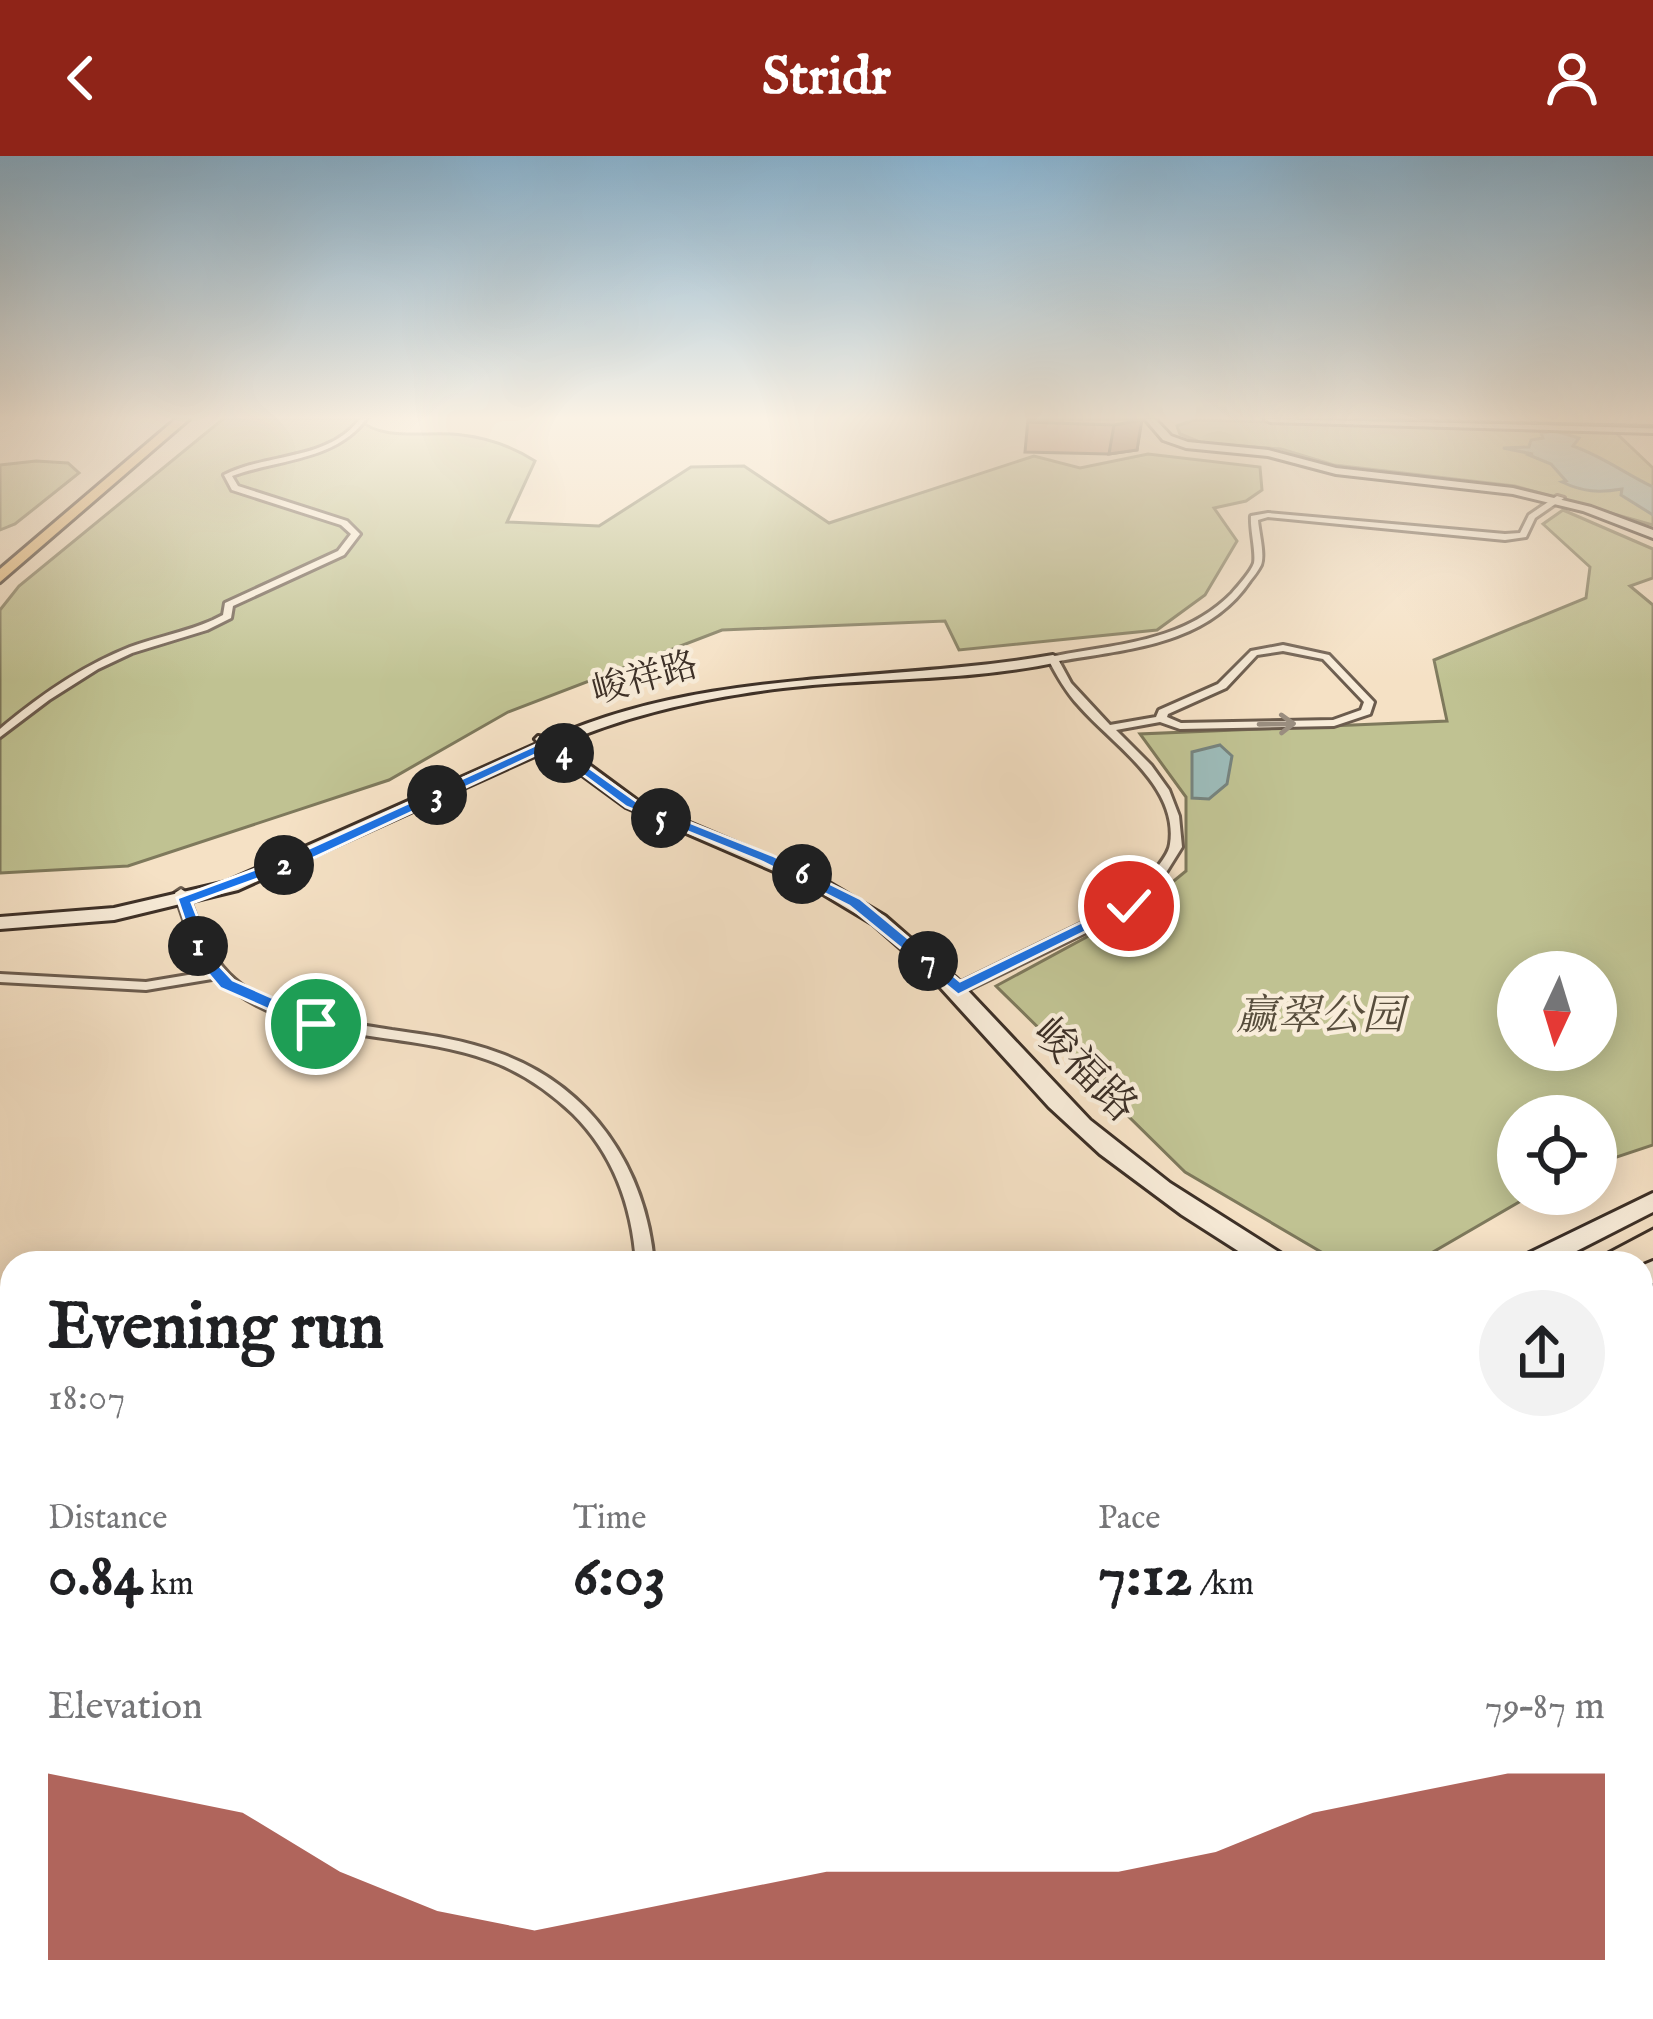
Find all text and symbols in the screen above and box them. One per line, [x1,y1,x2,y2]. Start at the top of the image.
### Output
text: Stridr [762,44,891,113]
icon: back [48,45,114,111]
icon: person [1539,45,1605,111]
street label: 峻祥路 [587,643,703,715]
one-way arrow [1257,713,1296,736]
pin: 4 [534,723,594,783]
text: 4 [556,732,572,774]
pin: 3 [407,765,467,825]
text: 3 [431,774,443,816]
pin: 5 [631,788,691,848]
text: 5 [655,797,667,839]
pin: 2 [254,835,314,895]
text: 2 [276,844,292,886]
pin: 6 [772,844,832,904]
text: 6 [795,853,809,895]
pin [1078,855,1180,957]
icon: check [1096,873,1162,939]
pin: 1 [168,916,228,976]
text: 1 [192,925,204,967]
pin: 7 [898,931,958,991]
text: 7 [920,940,936,982]
north arrow [1497,951,1617,1071]
map controls [1497,951,1617,1215]
pin [265,973,367,1075]
icon: arrive [283,991,349,1057]
park label: 赢翠公园 [1236,991,1410,1044]
street label: 峻福路 [1021,1008,1147,1134]
button: locate [1497,1095,1617,1215]
text: Evening run [48,1287,384,1371]
button: share [1479,1290,1605,1416]
text: 18:07 [48,1374,126,1423]
text: Distance [48,1498,167,1540]
text: Time [573,1498,646,1540]
text: Pace [1098,1498,1160,1540]
text: 0.84 [48,1540,143,1616]
text: 6:03 [573,1540,666,1616]
text: 7:12 [1098,1540,1192,1616]
text: km [143,1564,194,1606]
text: /km [1192,1564,1254,1606]
text: Elevation [48,1683,203,1732]
text: 79–87 m [1485,1683,1605,1732]

